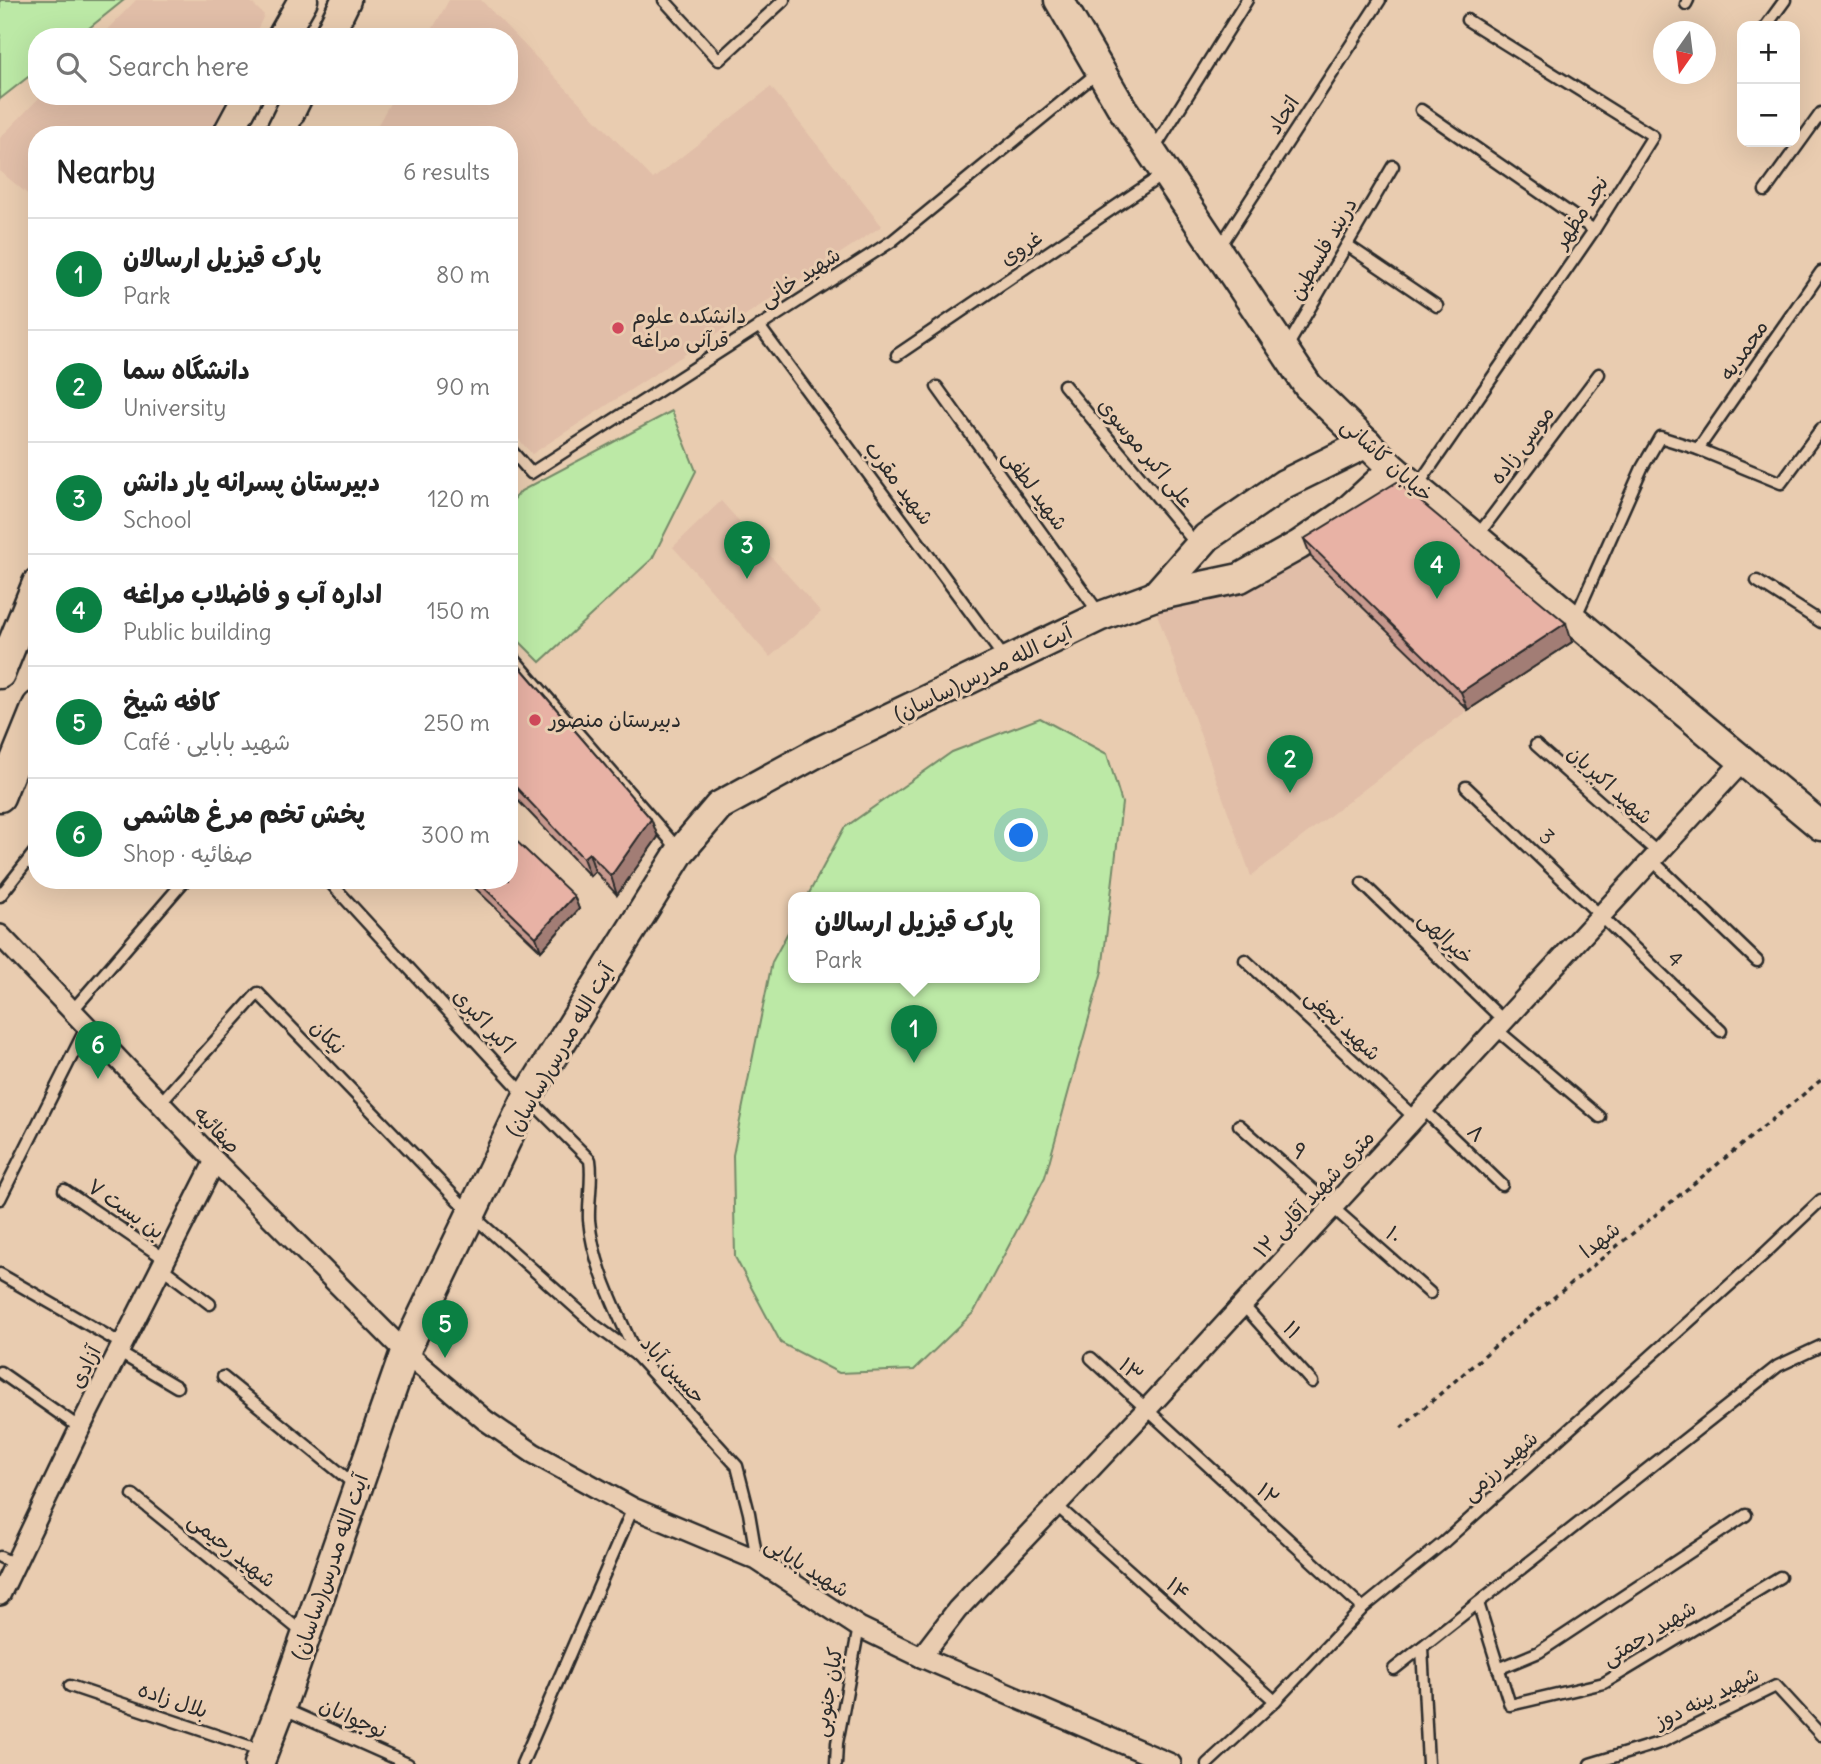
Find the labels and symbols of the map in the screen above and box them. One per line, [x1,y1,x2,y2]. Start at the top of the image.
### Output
north arrow [1653,21,1716,84]
street label: اتحاد [1260,90,1305,139]
street label: نجد مظهر [1546,170,1614,255]
street label: دربند فلسطین [1282,193,1363,305]
street label: غروی [994,224,1047,272]
street label: شهید خانی [754,240,846,314]
place label: دانشکده علوم قرآنی مراغه [632,302,746,354]
street label: محمدیه [1713,314,1774,385]
marker: دانشکده علوم قرآنی مراغه [610,320,626,336]
street label: علی اکبر موسوی [1092,392,1200,514]
street label: موسی زاده [1483,400,1561,490]
street label: خیابان کاشانی [1335,411,1439,509]
street label: شهید مقرب [859,435,940,530]
street label: شهید لطفی [996,444,1074,536]
pin: 3 [724,521,770,579]
pin: 4 [1414,541,1460,599]
street label: آیت الله مدرس(ساسان) [889,617,1077,727]
place label: دبیرستان منصور [547,706,681,733]
marker: دبیرستان منصور [527,712,543,728]
pin: 2 [1267,735,1313,793]
street label: شهید اکبریان [1562,739,1659,830]
your location [1004,818,1038,852]
street label: 3 [1534,823,1561,851]
street label: خیرالهی [1412,905,1480,971]
street label: 4 [1662,945,1689,973]
street label: آیت الله مدرس(ساسان) [499,958,620,1141]
street label: اکبر اکبری [447,982,521,1059]
street label: شهید نجفی [1299,983,1387,1067]
pin: 1 [891,1005,937,1063]
street label: نیکان [305,1013,352,1060]
pin: 6 [75,1021,121,1079]
street label: صفائیه [188,1100,247,1159]
street label: ۸ [1462,1118,1491,1147]
street label: ۱۲ متری شهید آقایی [1247,1124,1381,1264]
street label: ۹ [1285,1136,1313,1165]
street label: بن بست ۷ [82,1172,170,1245]
street label: شهدا [1574,1215,1625,1264]
street label: ۱۰ [1380,1220,1409,1250]
pin: 5 [422,1300,468,1358]
street label: ۱۱ [1277,1315,1308,1344]
street label: حسین آباد [635,1330,712,1410]
street label: آزادی [62,1340,107,1393]
street label: ۱۳ [1113,1351,1150,1388]
street label: شهید رزمی [1456,1424,1544,1508]
street label: آیت الله مدرس(ساسان) [285,1469,374,1664]
street label: ۱۲ [1251,1476,1285,1511]
street label: شهید رحیمی [182,1506,282,1594]
street label: شهید بابایی [759,1530,855,1604]
street label: ۱۴ [1161,1571,1196,1606]
street label: شهید رحمتی [1597,1594,1701,1672]
street label: کیان جنوبی [806,1645,850,1739]
street label: شهید پینه دوز [1648,1661,1764,1735]
street label: بلال زاده [135,1675,212,1724]
street label: نوجوانان [315,1691,391,1744]

